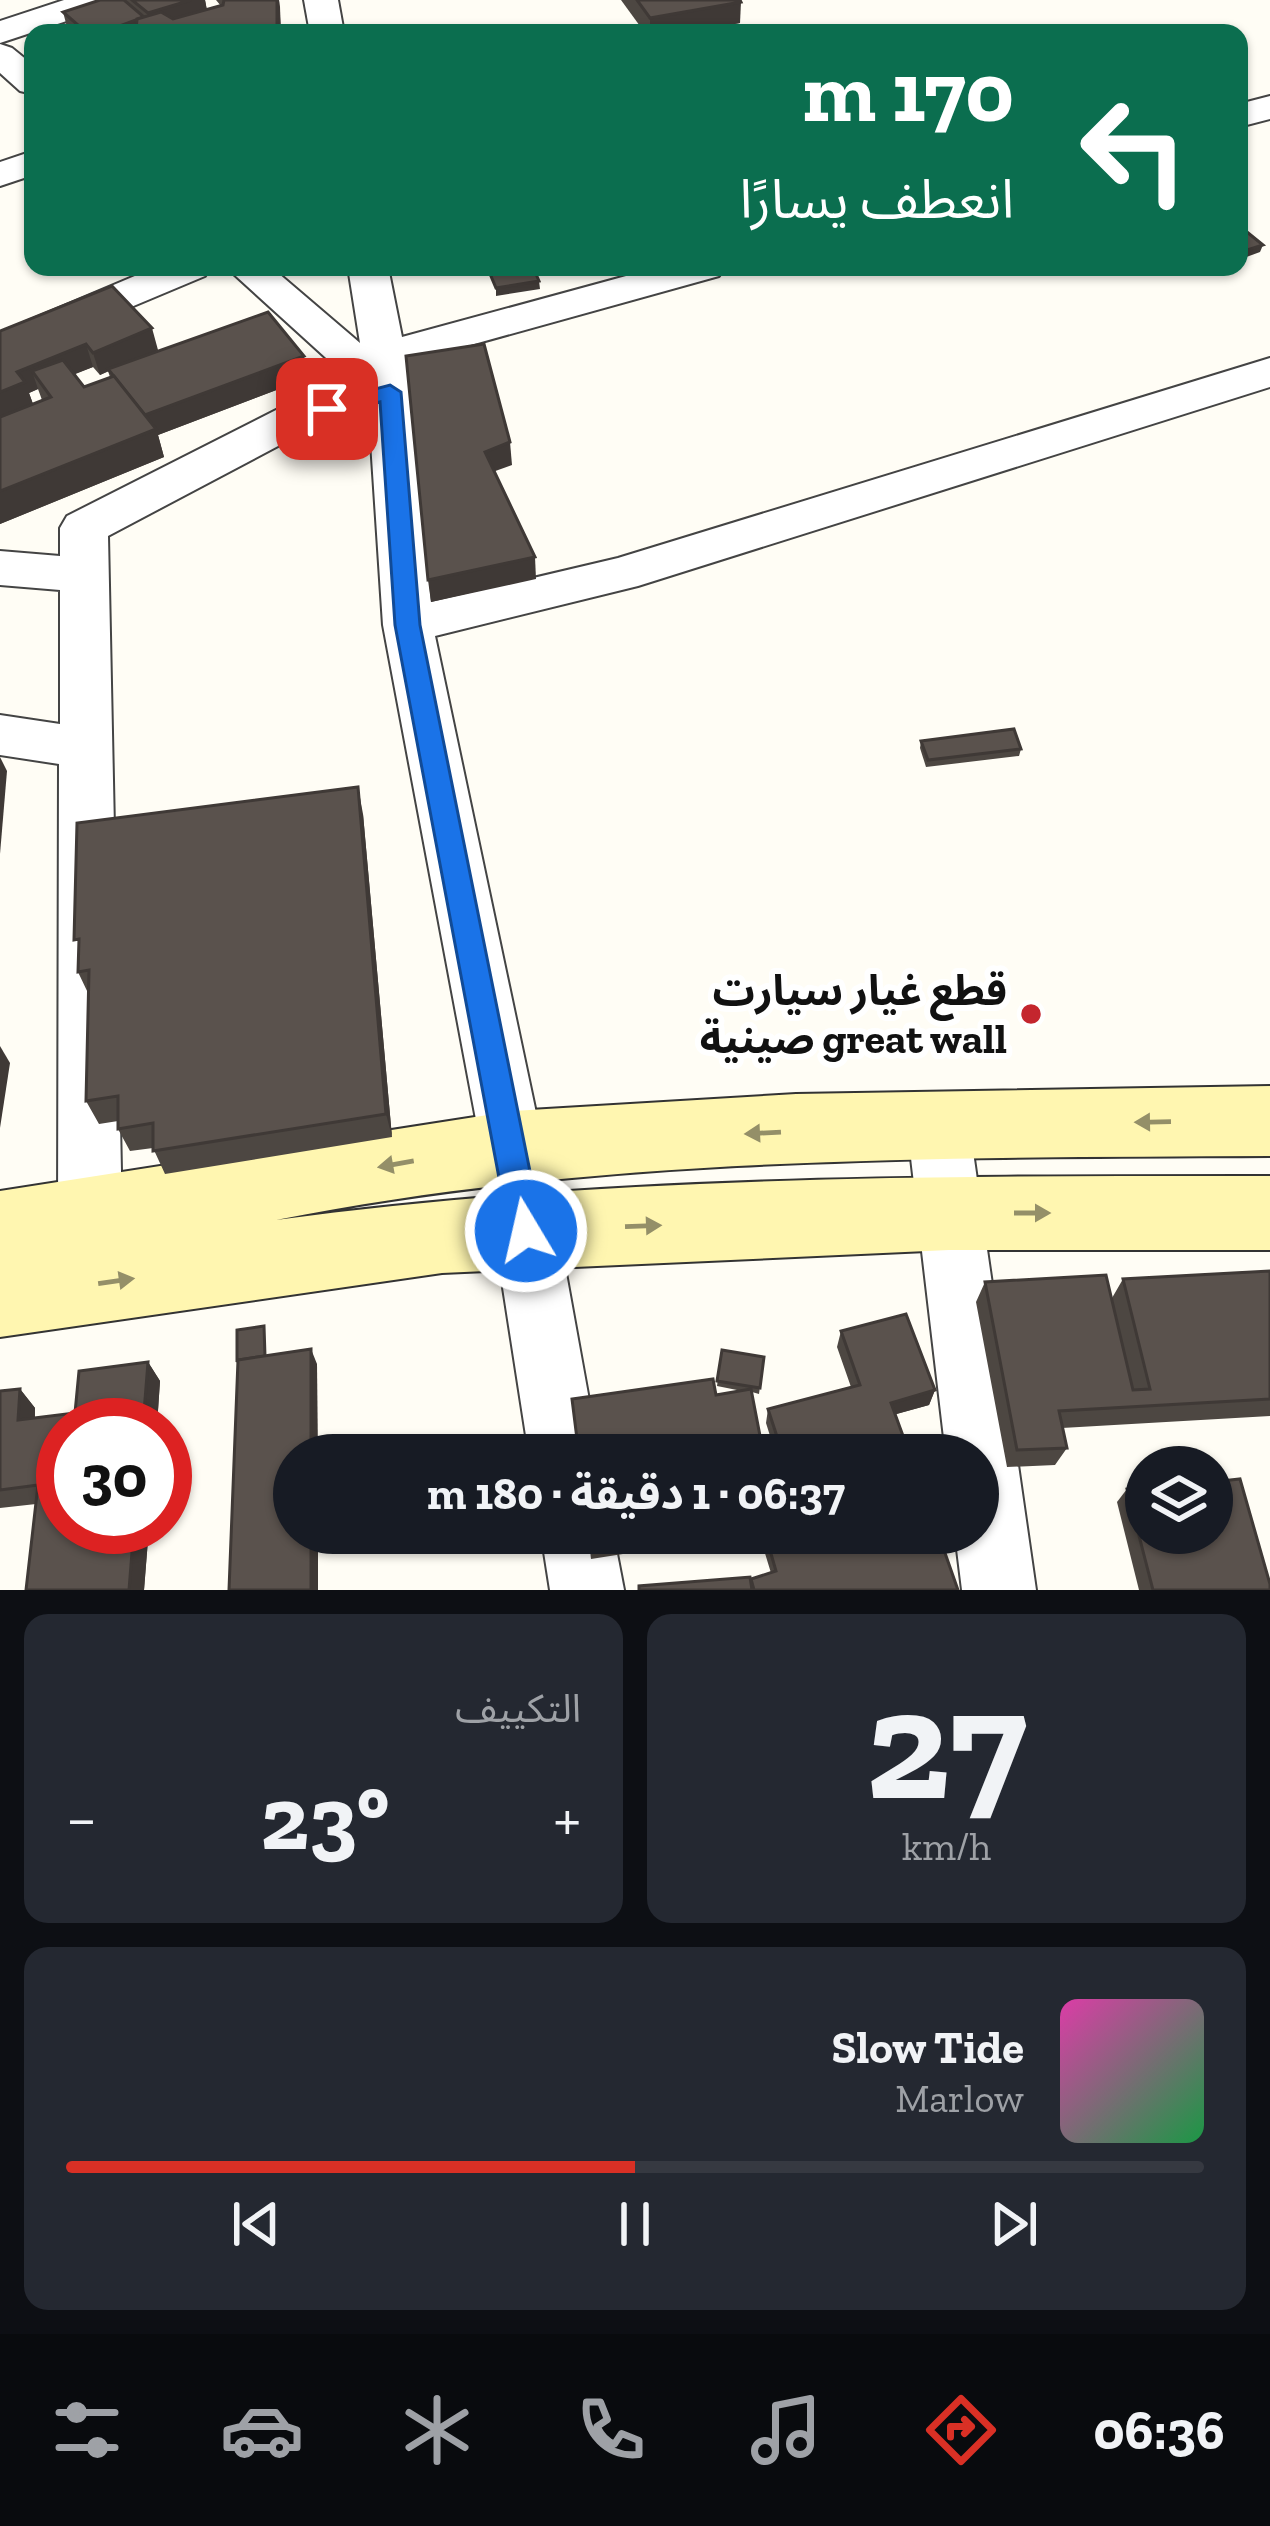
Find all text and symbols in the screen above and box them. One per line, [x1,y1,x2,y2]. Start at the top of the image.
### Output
text: 170 m [802,42,1014,143]
icon: left [1056,72,1212,228]
text: انعطف يسارًا [740,167,1014,232]
pin [276,358,378,460]
icon: arrive [294,376,360,442]
place label: قطع غيار سيارت صينية great wall [700,965,1007,1064]
marker: قطع غيار سيارت صينية great wall [1018,1001,1044,1027]
one-way arrow [1133,1112,1171,1132]
one-way arrow [743,1124,781,1143]
one-way arrow [377,1155,415,1174]
position arrow [463,1168,589,1294]
one-way arrow [1014,1203,1052,1223]
one-way arrow [625,1216,663,1235]
one-way arrow [98,1271,135,1290]
speed limit sign: 30 [36,1398,192,1554]
map controls [1125,1446,1233,1554]
button: layers [1125,1446,1233,1554]
text: 06:37 · 1 دقيقة · 180 m [427,1467,845,1521]
text: 27 [866,1651,1027,1838]
text: التكييف [455,1685,581,1732]
text: 23° [261,1764,390,1872]
text: − [66,1779,97,1858]
text: + [553,1779,581,1858]
text: km/h [902,1823,991,1870]
text: Slow Tide [831,2021,1024,2075]
text: Marlow [895,2075,1024,2122]
icon: previous [223,2191,289,2257]
icon: pause [602,2191,668,2257]
icon: next [981,2191,1047,2257]
icon: filters [45,2388,129,2472]
icon: car [220,2388,304,2472]
icon: climate [395,2388,479,2472]
icon: phone [569,2388,653,2472]
icon: music [744,2388,828,2472]
icon: directions [919,2388,1003,2472]
text: 06:36 [1093,2398,1225,2463]

